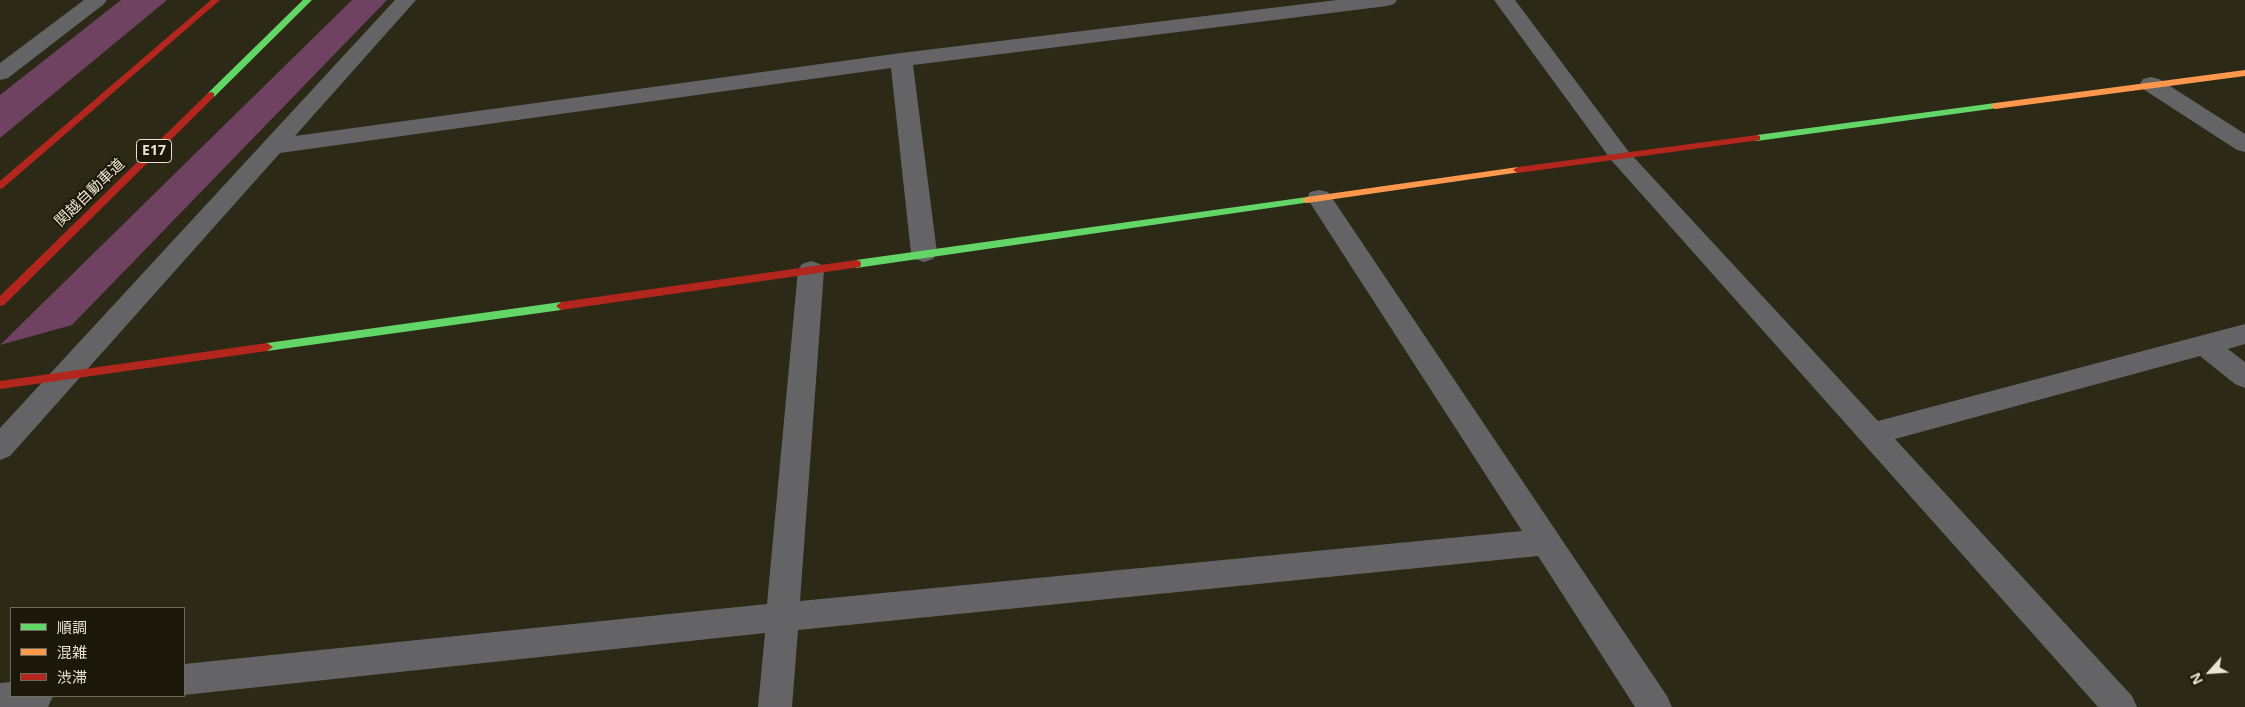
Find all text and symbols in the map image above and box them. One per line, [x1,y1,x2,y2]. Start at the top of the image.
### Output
road number: E17 [136,140,172,162]
street label: 関越自動車道 [51,155,129,231]
legend [10,607,185,697]
text: 順調 [57,617,87,637]
text: 混雑 [57,642,87,662]
north arrow [2185,647,2235,697]
text: 渋滞 [57,667,87,687]
text: N [2185,670,2207,688]

